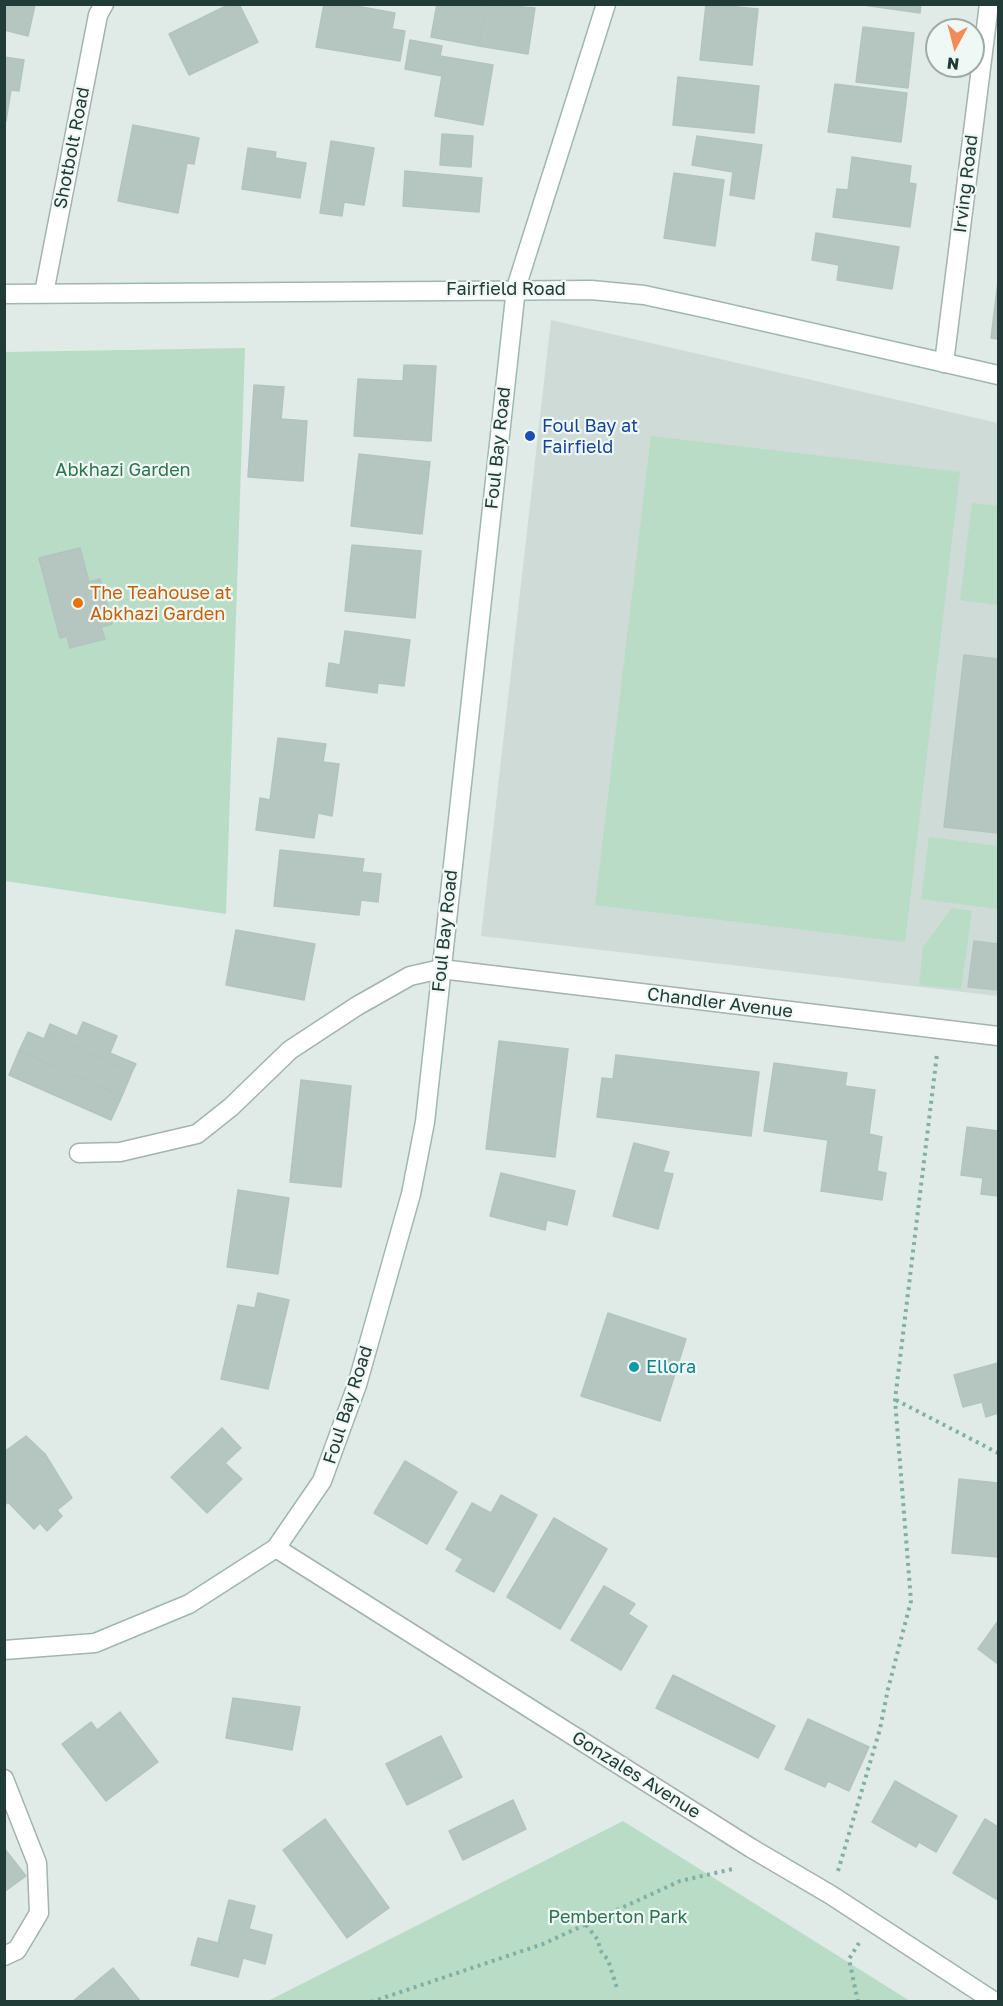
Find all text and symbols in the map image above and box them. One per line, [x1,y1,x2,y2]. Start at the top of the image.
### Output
north arrow [925,18,985,78]
text: N [946,53,960,75]
street label: Shotbolt Road [50,85,94,211]
street label: Irving Road [949,134,983,234]
street label: Fairfield Road [446,278,566,300]
street label: Foul Bay Road [481,386,515,510]
place label: Foul Bay at Fairfield [542,415,638,458]
marker: Foul Bay at Fairfield [523,429,537,443]
park label: Abkhazi Garden [55,459,191,481]
place label: The Teahouse at Abkhazi Garden [90,582,232,624]
marker: The Teahouse at Abkhazi Garden [71,596,85,610]
street label: Foul Bay Road [428,869,462,993]
street label: Chandler Avenue [646,983,794,1023]
street label: Foul Bay Road [319,1343,377,1467]
place label: Ellora [646,1356,696,1378]
marker: Ellora [627,1360,641,1374]
street label: Gonzales Avenue [568,1727,704,1823]
park label: Pemberton Park [548,1906,688,1928]

